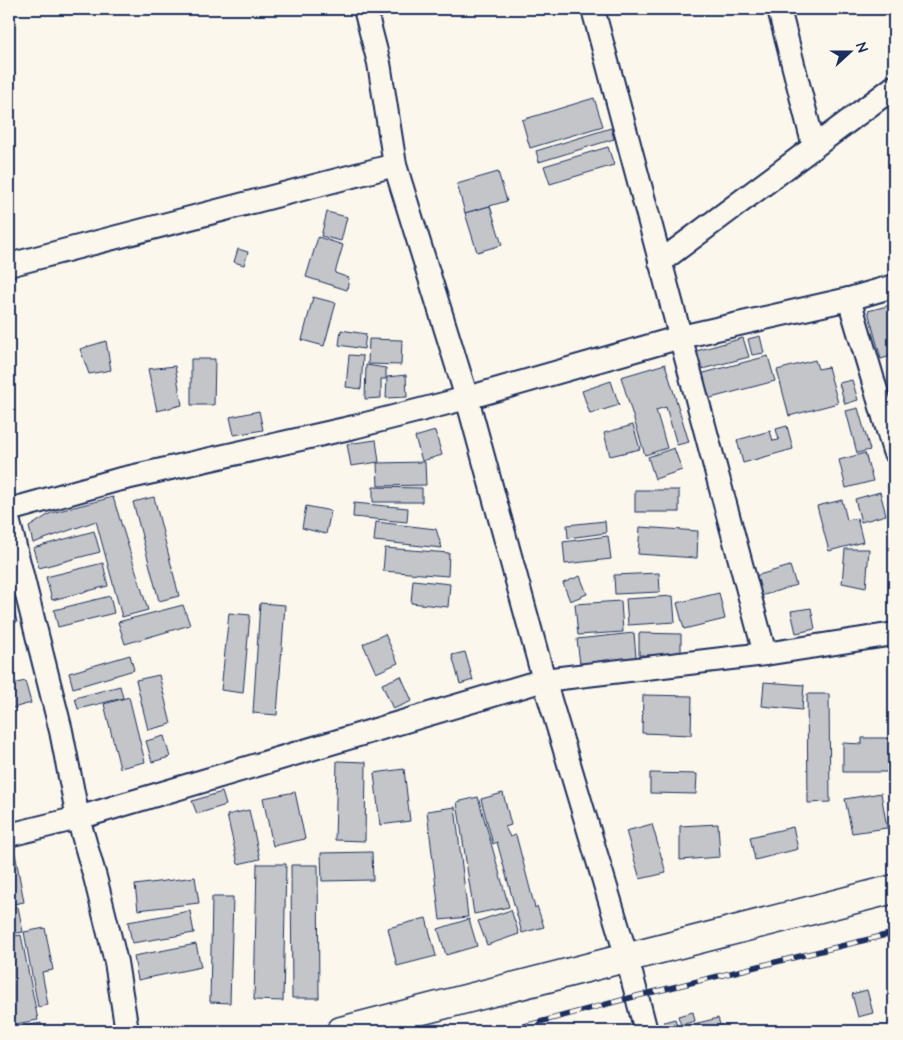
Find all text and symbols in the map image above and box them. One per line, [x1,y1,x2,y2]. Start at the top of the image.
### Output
north arrow [826,28,876,78]
text: N [850,40,872,56]

